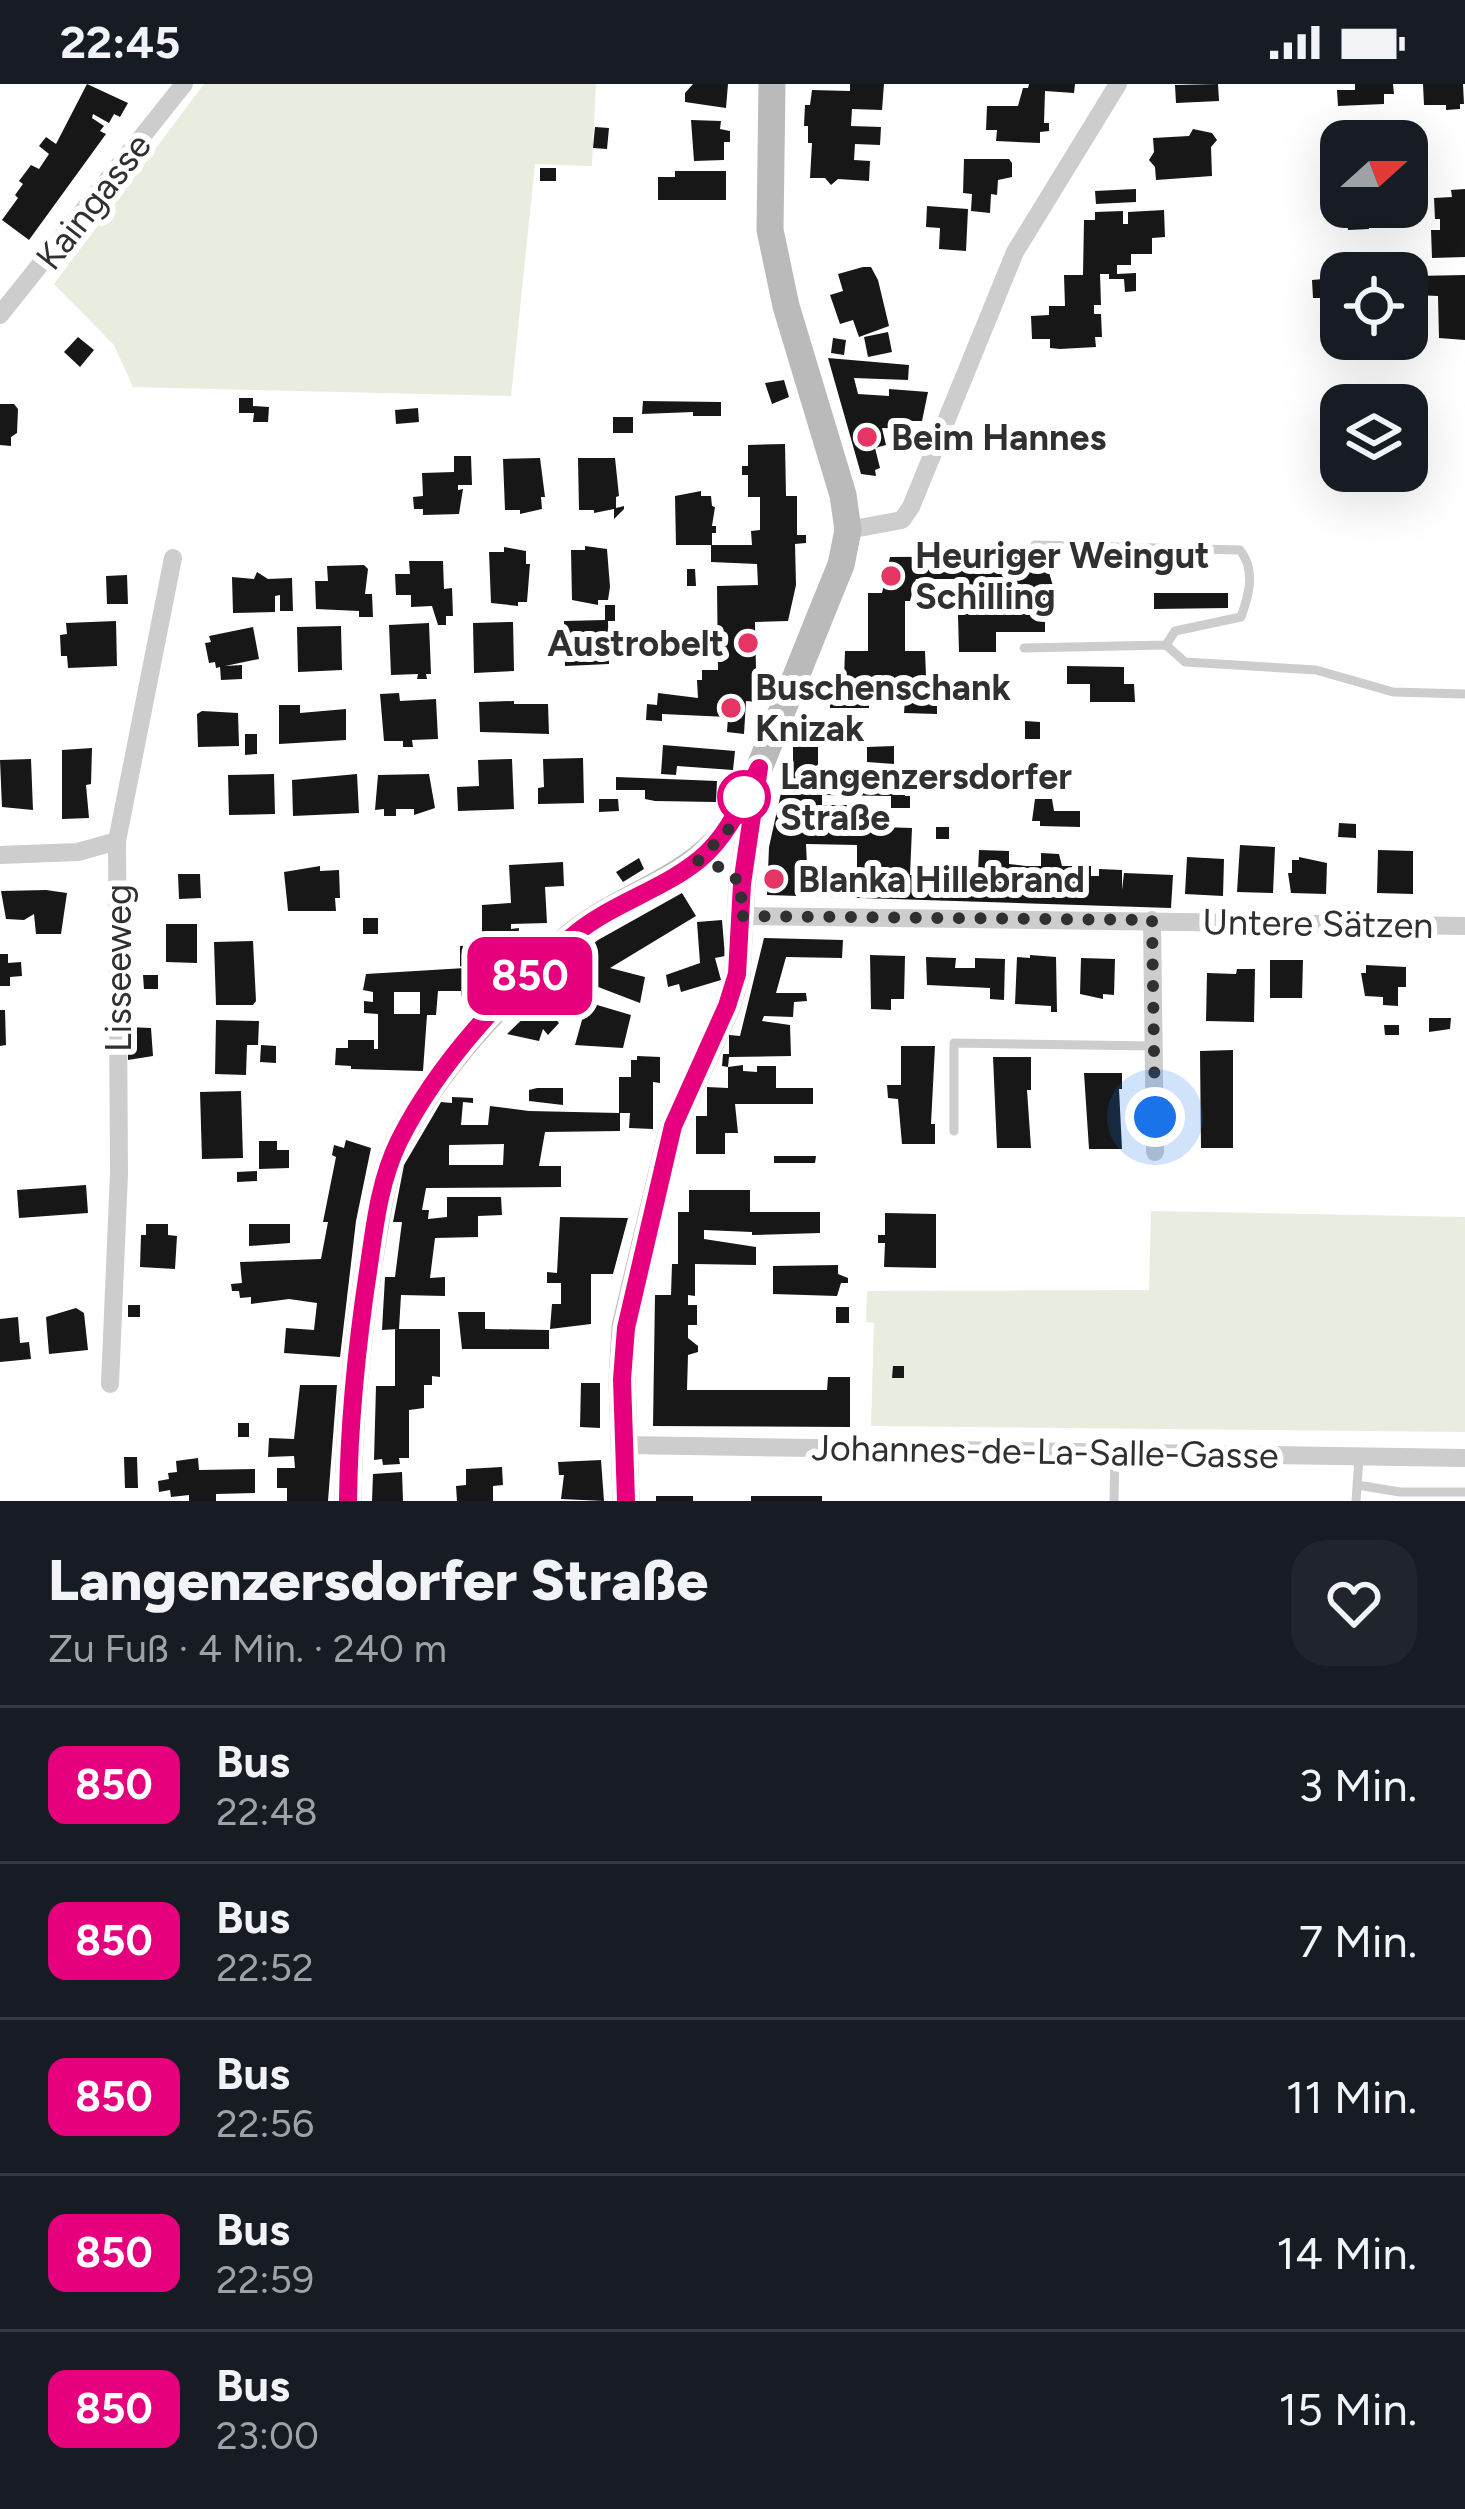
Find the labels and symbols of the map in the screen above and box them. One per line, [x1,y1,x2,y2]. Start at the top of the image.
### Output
north arrow [1320,120,1428,228]
street label: Kaingasse [27,125,160,278]
place label: Beim Hannes [891,416,1106,459]
marker: Beim Hannes [854,424,880,450]
place label: Heuriger Weingut Schilling [915,534,1210,618]
marker: Heuriger Weingut Schilling [878,563,904,589]
place label: Austrobelt [547,622,724,665]
marker: Austrobelt [735,630,761,656]
place label: Buschenschank Knizak [755,666,1011,750]
marker: Buschenschank Knizak [718,695,744,721]
place label: Langenzersdorfer Straße [780,755,1072,839]
marker: Langenzersdorfer Straße [719,772,769,822]
place label: Blanka Hillebrand [798,858,1085,901]
marker: Blanka Hillebrand [761,866,787,892]
street label: Lisseeweg [97,884,140,1052]
street label: Untere Sätzen [1202,900,1434,947]
line badge: 850 [461,937,599,1015]
your location [1125,1087,1185,1147]
street label: Johannes-de-La-Salle-Gasse [811,1426,1279,1477]

